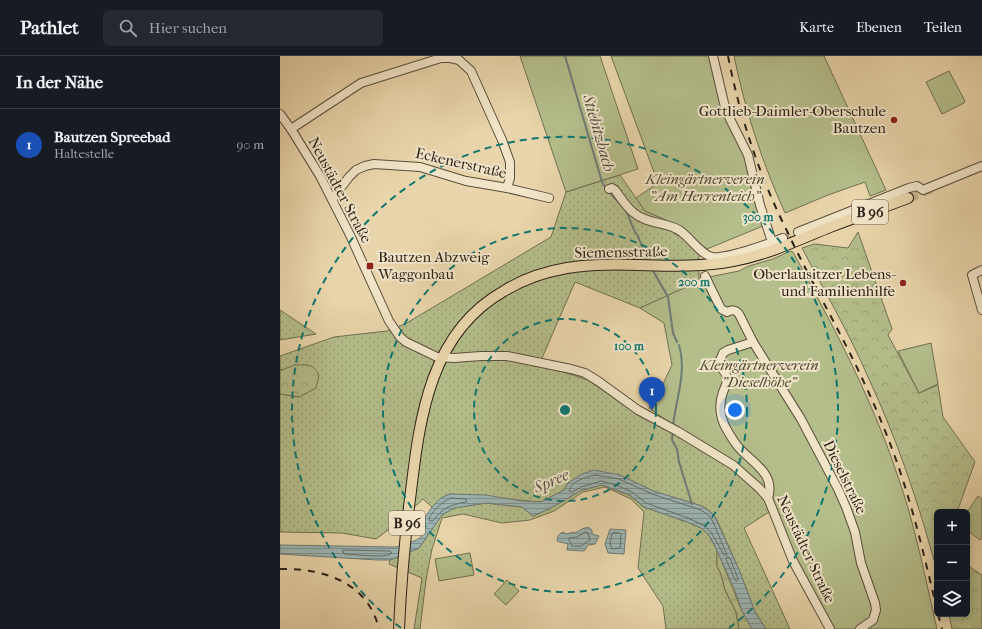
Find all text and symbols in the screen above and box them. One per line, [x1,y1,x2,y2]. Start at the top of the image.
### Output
search box [103,10,383,46]
text: Pathlet [20,17,79,39]
icon: search [117,17,139,39]
text: Hier suchen [149,19,227,37]
text: Karte [799,19,834,36]
text: Ebenen [856,19,902,36]
text: Teilen [924,19,962,36]
text: In der Nähe [16,72,103,92]
water label: Stiebitzbach [579,91,619,174]
place label: Gottlieb-Daimler-Oberschule Bautzen [699,102,887,137]
marker: Gottlieb-Daimler-Oberschule Bautzen [889,115,899,125]
text: Bautzen Spreebad [54,128,170,146]
street label: Neustädter Straße [304,134,376,247]
text: 1 [27,137,31,152]
text: 90 m [236,137,264,152]
street label: Eckenerstraße [414,144,509,182]
text: Haltestelle [54,146,114,161]
park label: Kleingärtnerverein "Am Herrenteich" [644,170,765,205]
road number: B 96 [852,200,888,224]
text: 300 m [743,210,774,225]
street label: Siemensstraße [574,242,668,262]
place label: Bautzen Abzweig Waggonbau [377,248,490,283]
marker: Bautzen Abzweig Waggonbau [365,261,375,271]
place label: Oberlausitzer Lebens- und Familienhilfe [753,265,897,300]
text: 200 m [678,275,711,289]
marker: Oberlausitzer Lebens- und Familienhilfe [898,278,908,288]
text: 100 m [614,339,645,353]
park label: Kleingärtnerverein "Dieselhöhe" [698,356,819,391]
pin: 1 [639,377,665,410]
your location [725,400,745,420]
centre of rings [558,403,572,417]
street label: Dieselstraße [819,437,871,517]
water label: Spree [530,465,572,497]
street label: Neustädter Straße [773,492,839,607]
map controls [934,509,970,617]
button: + [934,509,970,545]
road number: B 96 [389,511,425,535]
button: − [934,545,970,581]
button: layers [934,581,970,617]

